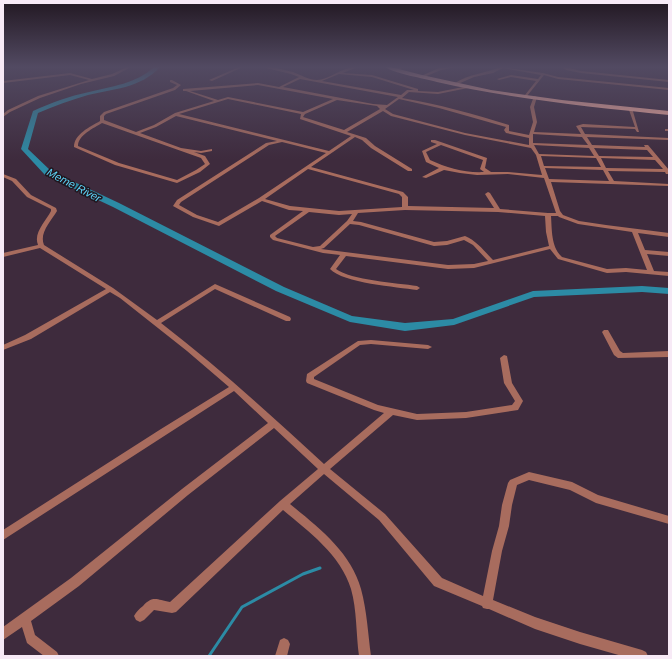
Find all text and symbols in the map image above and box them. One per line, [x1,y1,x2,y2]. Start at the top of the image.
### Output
water label: Meme River [45,166,104,205]

